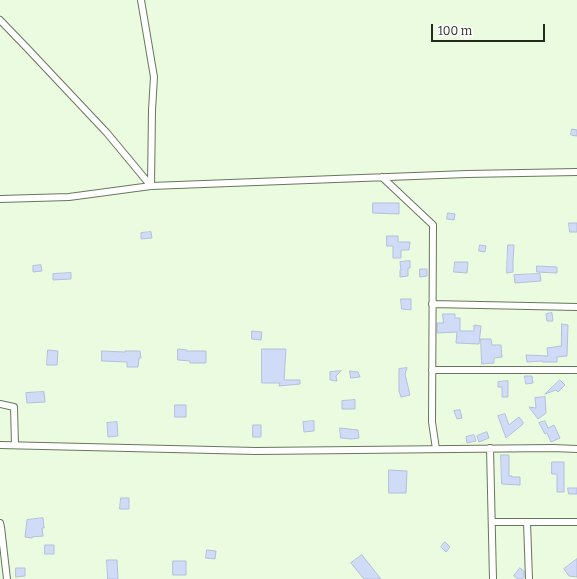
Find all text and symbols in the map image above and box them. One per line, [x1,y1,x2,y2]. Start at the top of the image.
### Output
scale bar [433,16,547,42]
text: 100 m [438,24,472,38]

